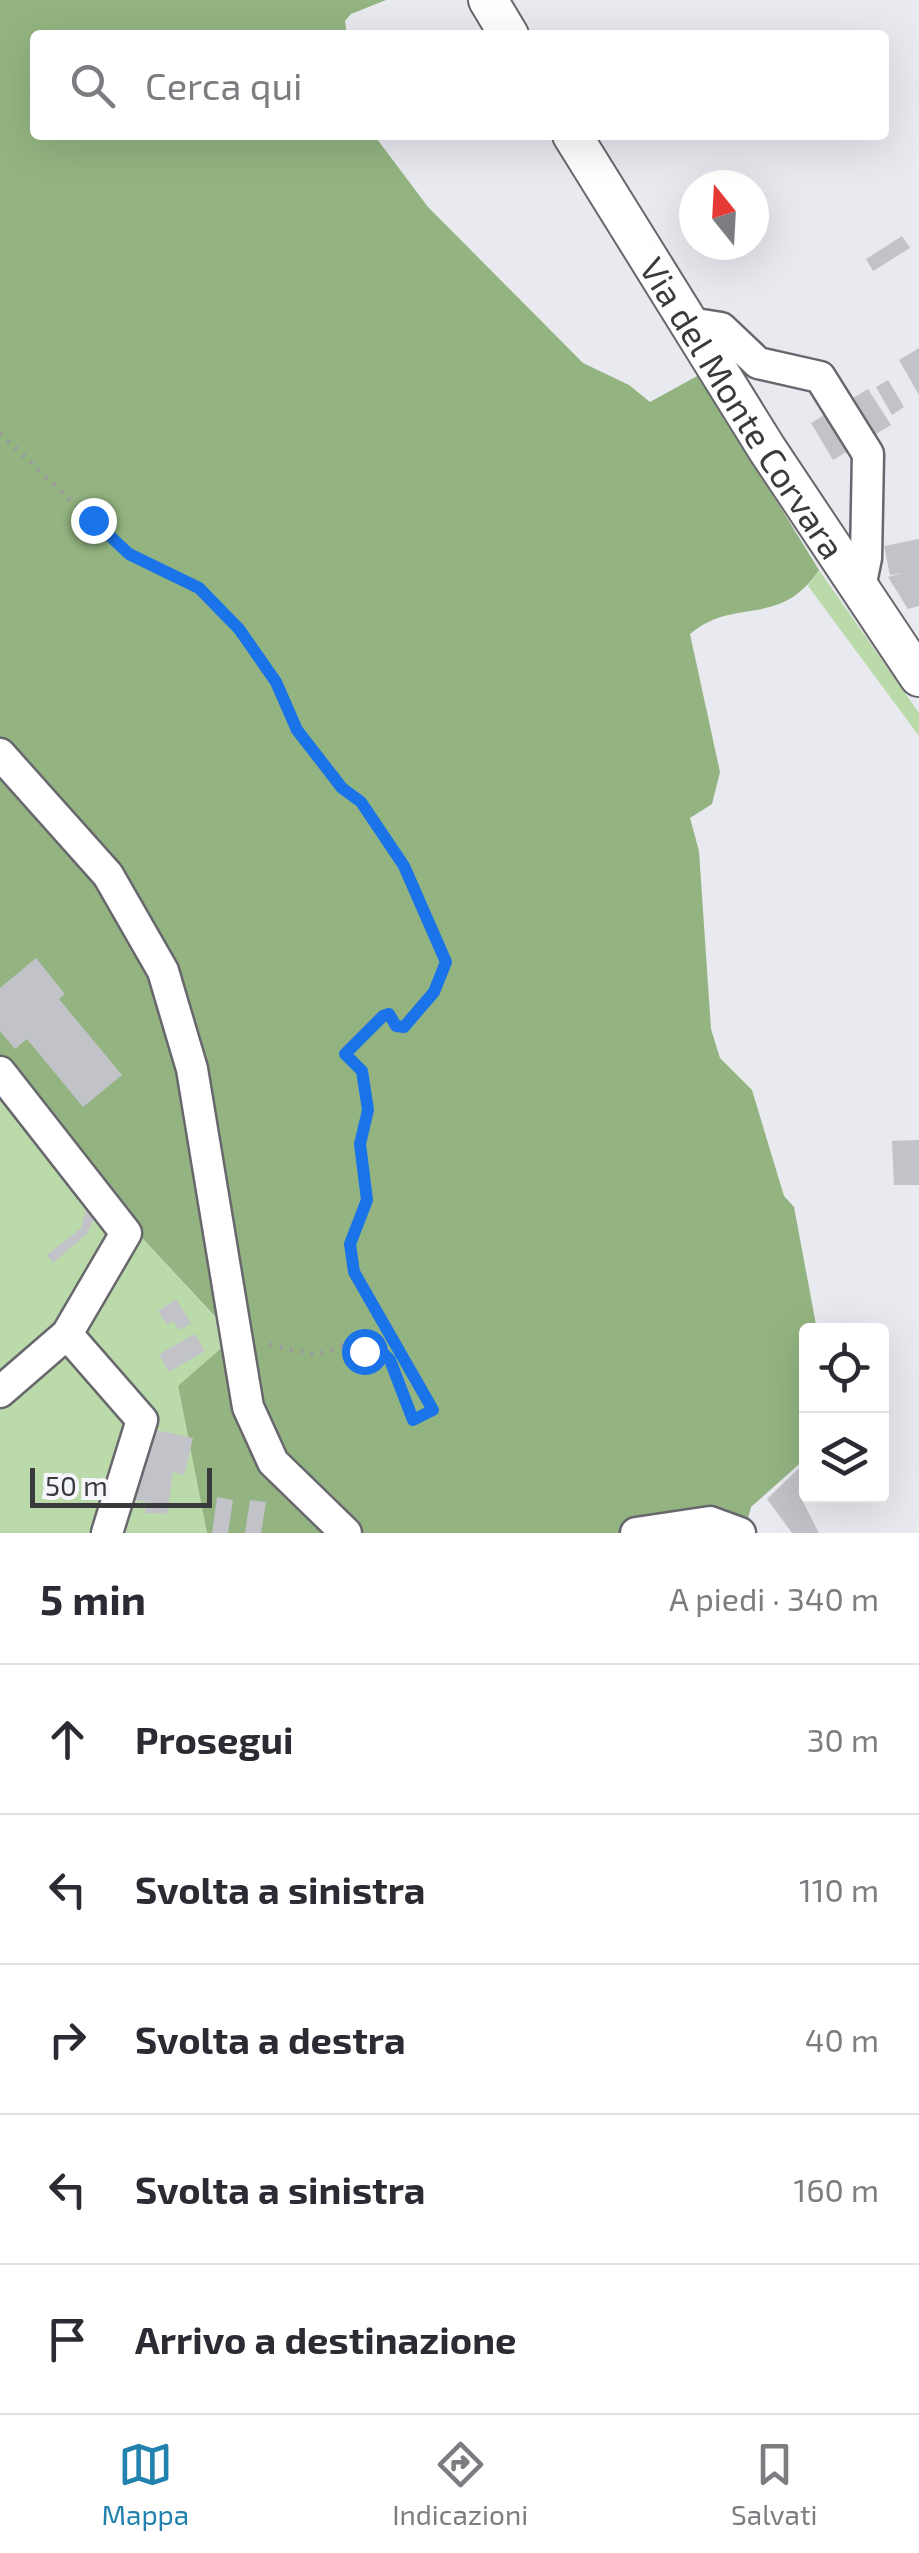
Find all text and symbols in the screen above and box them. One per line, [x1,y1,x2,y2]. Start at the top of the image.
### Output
search box [30,30,889,140]
icon: search [65,58,120,113]
text: Cerca qui [145,62,302,108]
north arrow [679,170,769,260]
street label: Via del Monte Corvara [632,249,855,566]
route end [71,498,117,544]
map controls [799,1323,889,1503]
button: locate [799,1323,889,1413]
route start [342,1329,388,1375]
button: layers [799,1413,889,1503]
scale bar [30,1463,212,1508]
text: 50 m [45,1468,108,1502]
text: 5 min [40,1573,146,1623]
text: A piedi · 340 m [669,1579,879,1617]
icon: ahead [40,1712,95,1767]
text: Prosegui [135,1716,294,1762]
text: 30 m [807,1720,879,1758]
icon: left [40,1862,95,1917]
text: Svolta a sinistra [135,1866,425,1912]
text: 110 m [799,1870,879,1908]
icon: right [40,2012,95,2067]
text: Svolta a destra [135,2016,406,2062]
text: 40 m [805,2020,879,2058]
icon: left [40,2162,95,2217]
text: Svolta a sinistra [135,2166,425,2212]
text: 160 m [793,2170,879,2208]
icon: arrive [40,2312,95,2367]
text: Arrivo a destinazione [135,2316,516,2362]
tab: Mappa [101,2437,189,2531]
tab: Indicazioni [392,2437,528,2531]
tab: Salvati [731,2437,818,2531]

